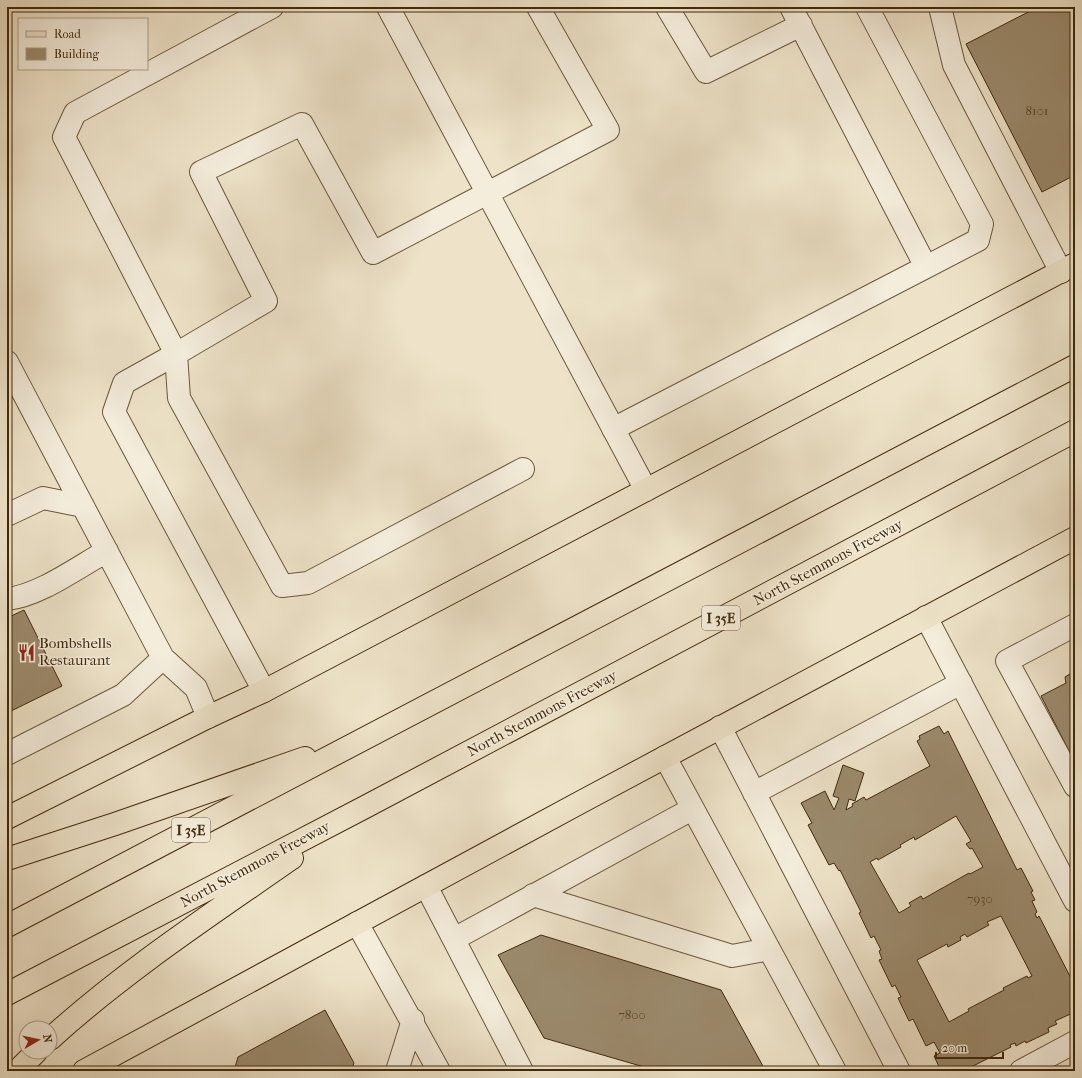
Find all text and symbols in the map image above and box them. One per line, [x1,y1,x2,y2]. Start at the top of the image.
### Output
legend [18,18,148,70]
text: Road [54,27,81,41]
text: Building [54,47,99,61]
house number: 8101 [1026,103,1048,118]
street label: North Stemmons Freeway [750,514,907,609]
road number: I 35E [702,606,740,630]
place label: Bombshells Restaurant [39,634,112,669]
restaurant icon: Bombshells Restaurant [16,642,36,662]
street label: North Stemmons Freeway [464,665,621,760]
street label: North Stemmons Freeway [177,816,334,911]
road number: I 35E [172,818,210,842]
house number: 7930 [967,891,993,906]
house number: 7800 [618,1007,646,1022]
north arrow [18,1020,58,1060]
text: N [40,1033,55,1044]
scale bar [936,1034,1003,1060]
text: 20 m [942,1041,967,1055]

